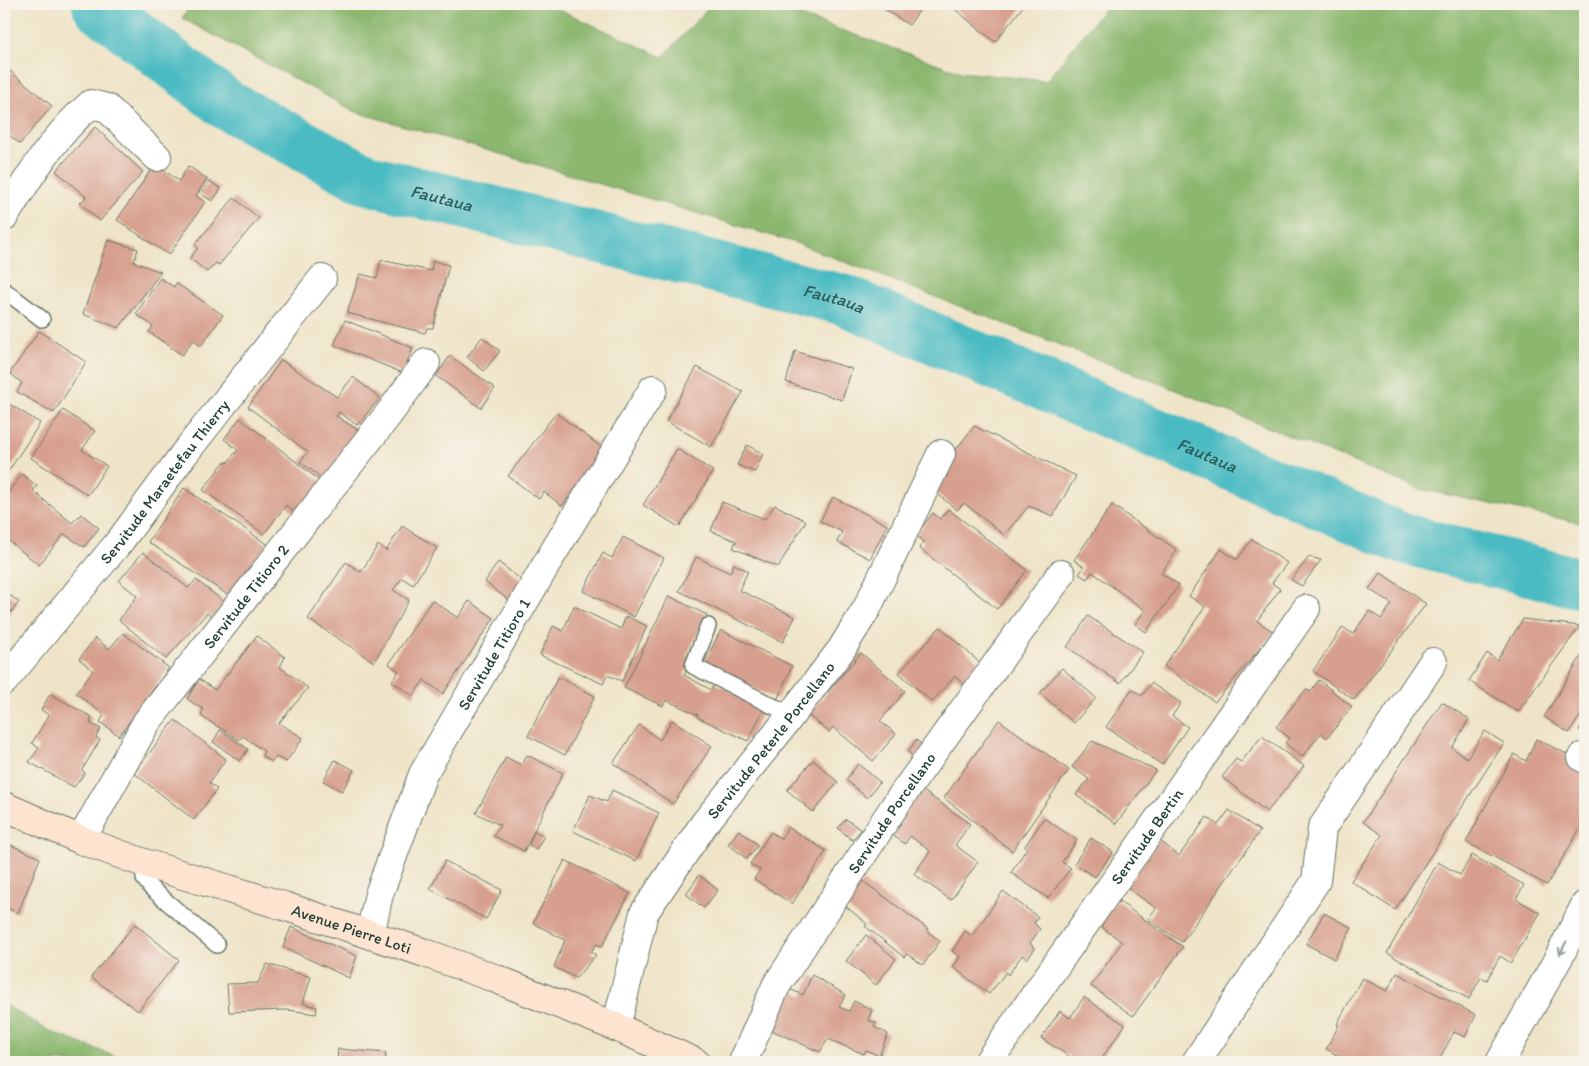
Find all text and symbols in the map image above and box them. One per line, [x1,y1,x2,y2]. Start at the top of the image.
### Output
water label: Fautaua [408,180,476,217]
water label: Fautaua [801,279,869,319]
street label: Servitude Maraetefau Thierry [96,395,233,568]
water label: Fautaua [1174,433,1241,478]
street label: Servitude Titioro 2 [199,540,293,652]
street label: Servitude Titioro 1 [453,594,534,713]
street label: Servitude Peterle Porcellano [703,657,838,822]
street label: Servitude Porcellano [843,748,939,877]
street label: Servitude Bertin [1106,785,1187,888]
street label: Avenue Pierre Loti [289,900,414,957]
one-way arrow [1558,940,1567,955]

